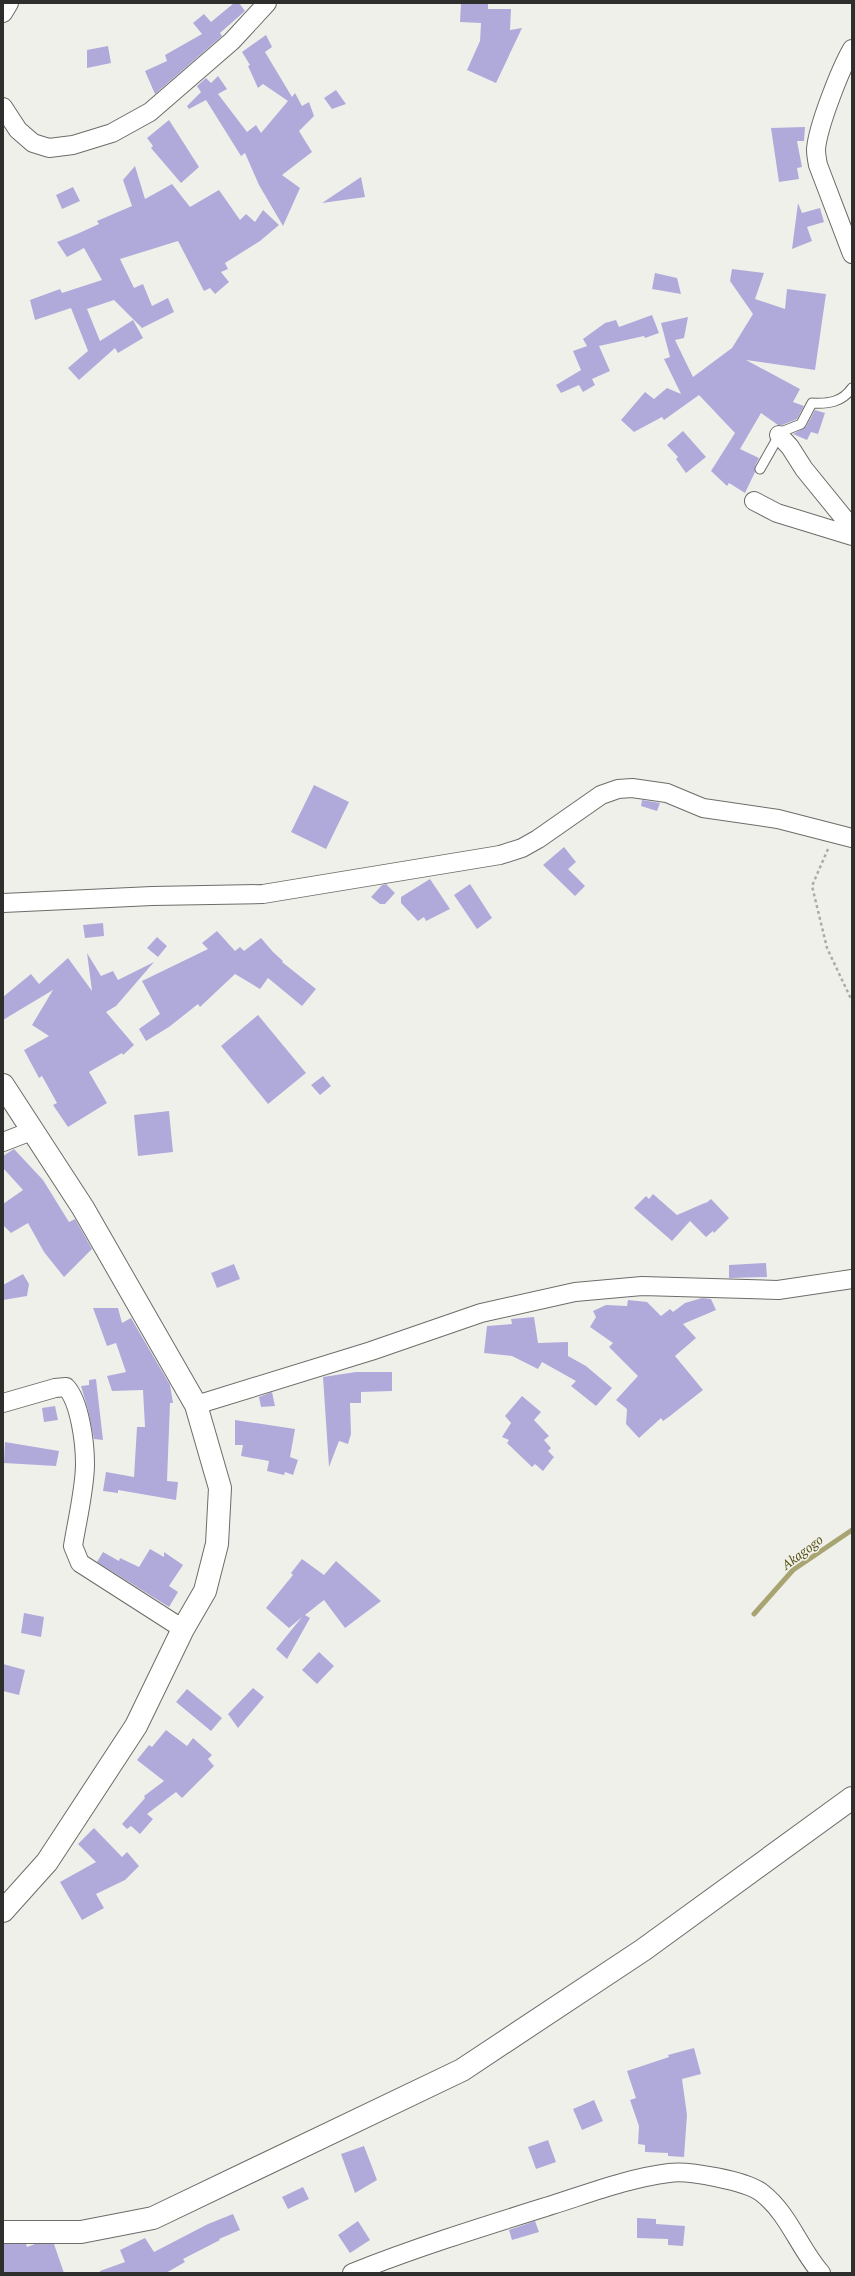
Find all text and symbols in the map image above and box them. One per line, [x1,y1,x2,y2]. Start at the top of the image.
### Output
water label: Akagogo [777,1530,827,1574]

